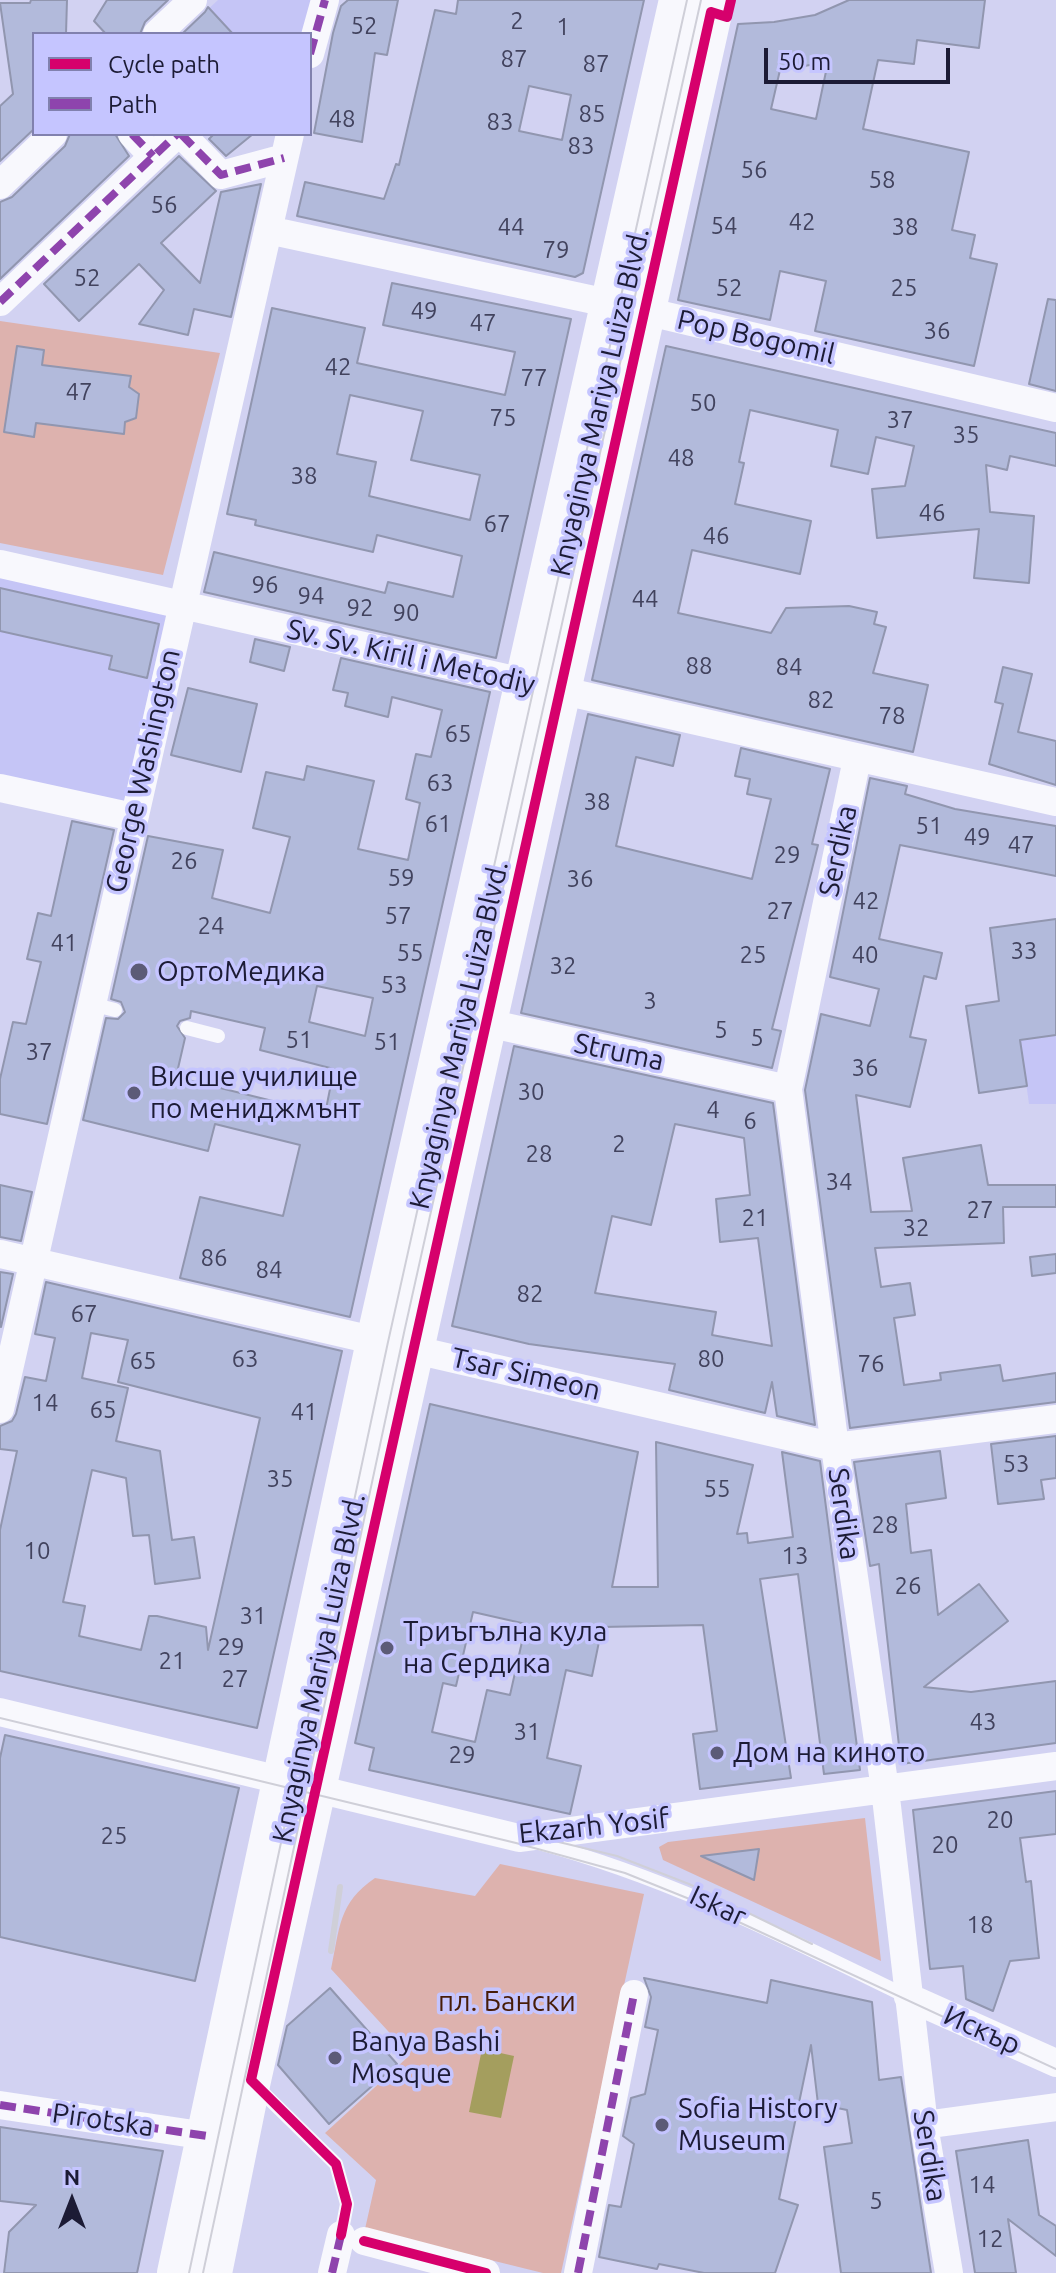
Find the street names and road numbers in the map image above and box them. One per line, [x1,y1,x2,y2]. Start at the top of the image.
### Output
street label: Knyaginya Mariya Luiza Blvd. [544,224,656,580]
street label: Pop Bogomil [674,303,838,371]
street label: Sv. Sv. Kiril i Metodiy [284,612,538,702]
street label: George Washington [99,646,187,896]
street label: Serdika [812,802,864,900]
street label: Knyaginya Mariya Luiza Blvd. [403,857,515,1213]
street label: Struma [571,1026,667,1078]
street label: Tsar Simeon [448,1341,604,1407]
street label: Serdika [821,1466,867,1562]
street label: Knyaginya Mariya Luiza Blvd. [265,1490,373,1846]
street label: Ekzarh Yosif [517,1801,671,1851]
street label: Iskar [684,1878,752,1934]
street label: Искър [938,1998,1026,2062]
street label: Pirotska [50,2096,156,2144]
street label: Serdika [906,2108,954,2204]

